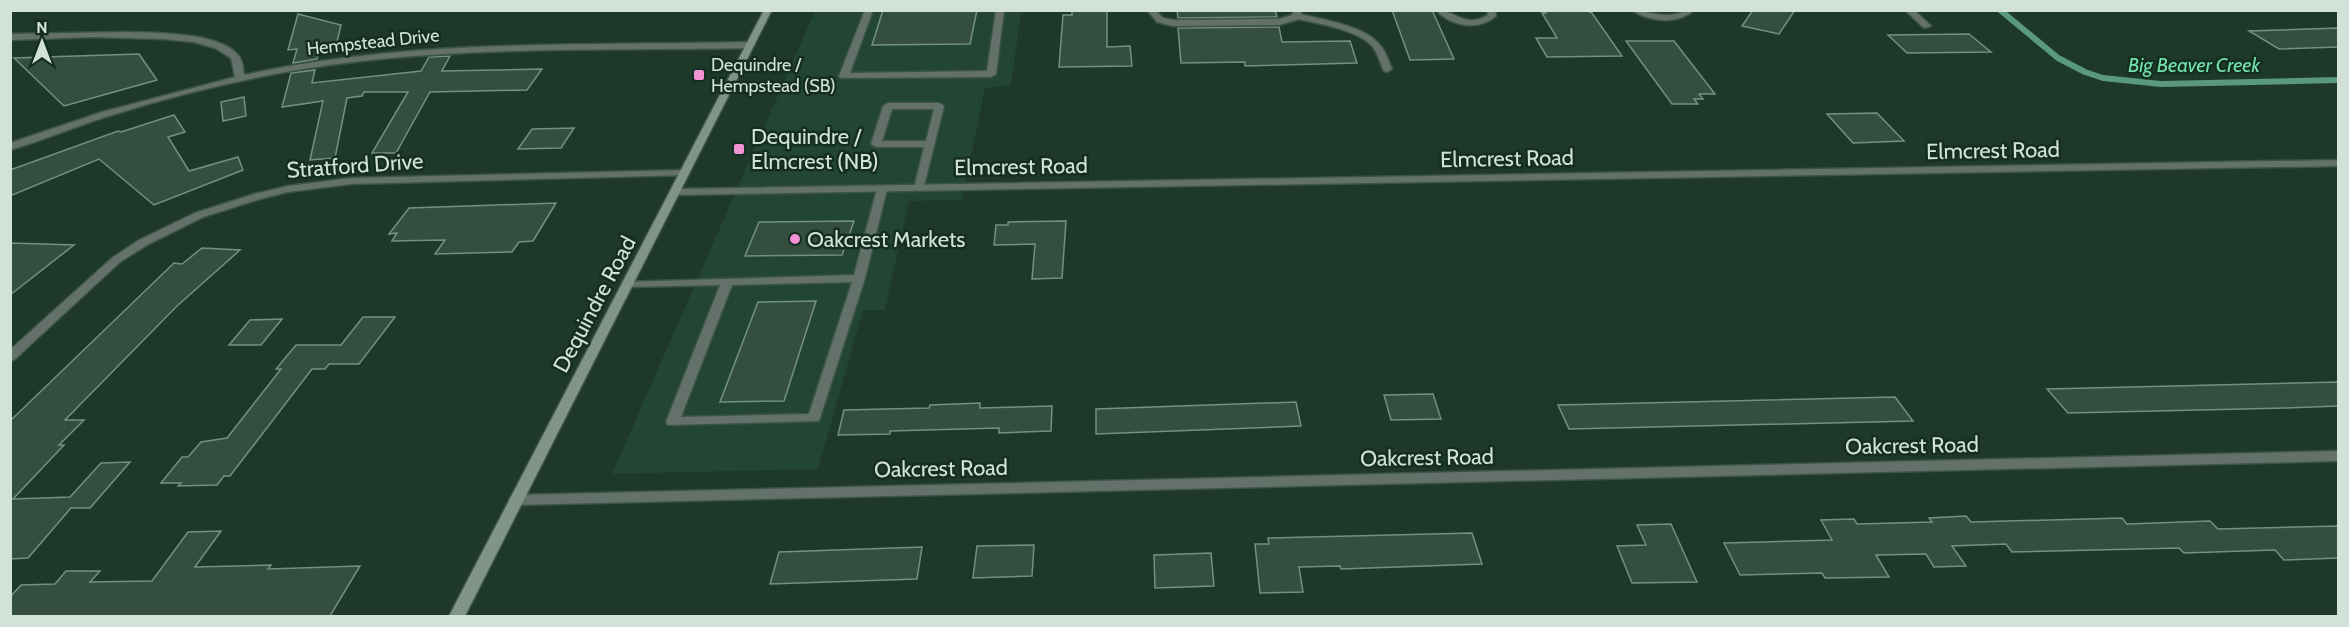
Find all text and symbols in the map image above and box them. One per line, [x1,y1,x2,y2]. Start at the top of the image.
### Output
north arrow [12,12,72,72]
text: N [36,18,48,37]
street label: Hempstead Drive [306,24,440,60]
water label: Big Beaver Creek [2128,53,2261,77]
place label: Dequindre / Hempstead (SB) [711,54,836,97]
marker: Dequindre / Hempstead (SB) [692,68,706,82]
place label: Dequindre / Elmcrest (NB) [751,123,879,175]
street label: Elmcrest Road [1926,136,2060,165]
marker: Dequindre / Elmcrest (NB) [732,142,746,156]
street label: Elmcrest Road [1440,144,1574,173]
street label: Stratford Drive [286,147,424,184]
street label: Elmcrest Road [954,152,1088,181]
place label: Oakcrest Markets [807,226,965,253]
street label: Dequindre Road [547,231,642,377]
marker: Oakcrest Markets [788,232,802,246]
street label: Oakcrest Road [1845,431,1979,460]
street label: Oakcrest Road [1360,443,1494,472]
street label: Oakcrest Road [874,454,1008,483]

